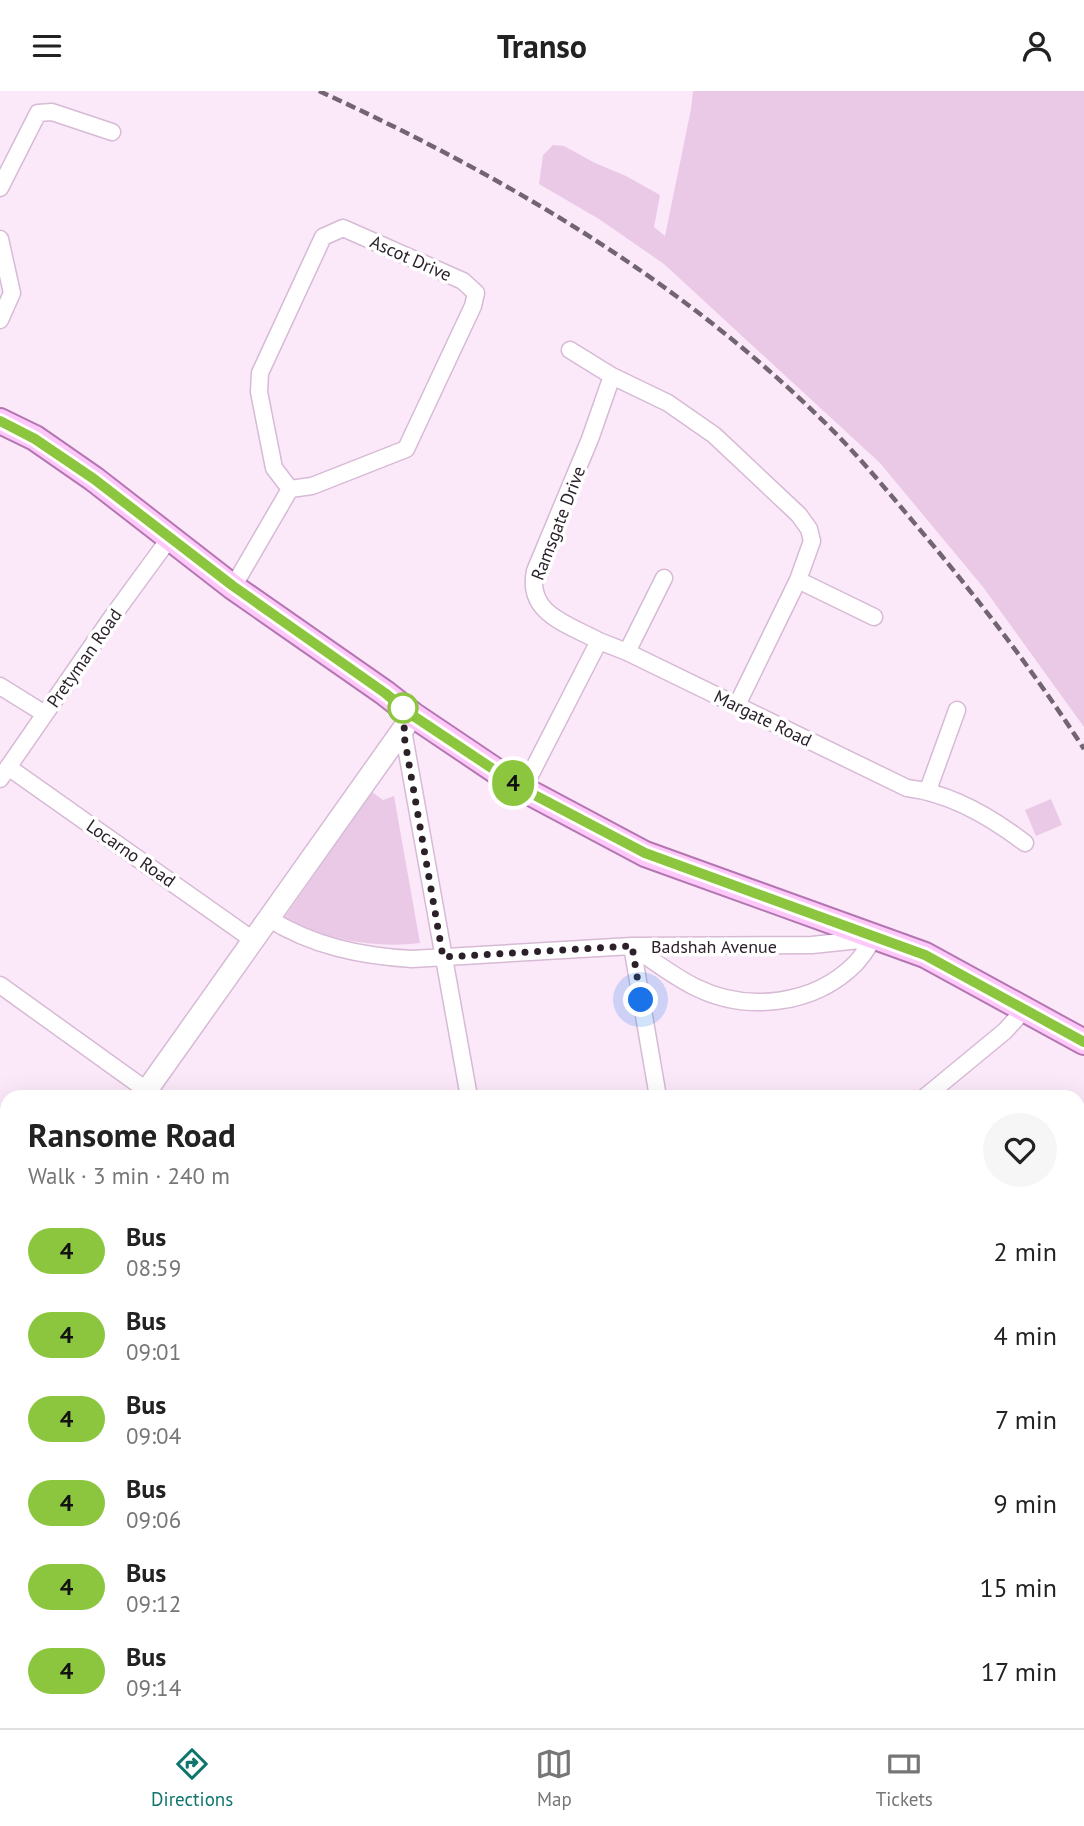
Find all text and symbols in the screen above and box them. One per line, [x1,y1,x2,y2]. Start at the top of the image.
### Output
text: Transo [497,25,587,67]
icon: menu [28,27,66,65]
icon: person [1018,27,1056,65]
street label: Ascot Drive [367,230,455,286]
street label: Ramsgate Drive [526,463,590,583]
street label: Pretyman Road [41,604,127,712]
street label: Margate Road [710,684,816,752]
unlabelled marker [388,693,418,723]
line badge: 4 [490,760,536,806]
text: 4 [506,767,520,798]
street label: Locarno Road [82,814,180,892]
street label: Badshah Avenue [651,935,777,958]
your location [623,982,658,1017]
text: Ransome Road [28,1113,236,1156]
button: heart [983,1113,1057,1187]
text: Walk · 3 min · 240 m [28,1161,230,1190]
text: Bus [126,1220,166,1253]
text: 4 [60,1235,73,1266]
text: 2 min [994,1235,1057,1268]
text: 08:59 [126,1253,181,1282]
text: Bus [126,1304,166,1337]
text: 4 [60,1319,73,1350]
text: 4 min [994,1319,1057,1352]
text: 09:01 [126,1337,181,1366]
text: Bus [126,1388,166,1421]
text: 4 [60,1403,73,1434]
text: 7 min [995,1403,1057,1436]
text: 09:04 [126,1421,181,1450]
text: Bus [126,1472,166,1505]
text: 4 [60,1487,73,1518]
text: 9 min [994,1487,1057,1520]
text: 09:06 [126,1505,181,1534]
text: Bus [126,1556,166,1589]
text: 4 [60,1571,73,1602]
text: 15 min [979,1571,1057,1604]
text: 09:12 [126,1589,181,1618]
text: Bus [126,1640,166,1673]
text: 4 [60,1655,73,1686]
text: 17 min [981,1655,1057,1688]
text: 09:14 [126,1673,181,1702]
tab: Directions [151,1745,233,1811]
tab: Map [535,1745,573,1811]
tab: Tickets [876,1745,933,1811]

